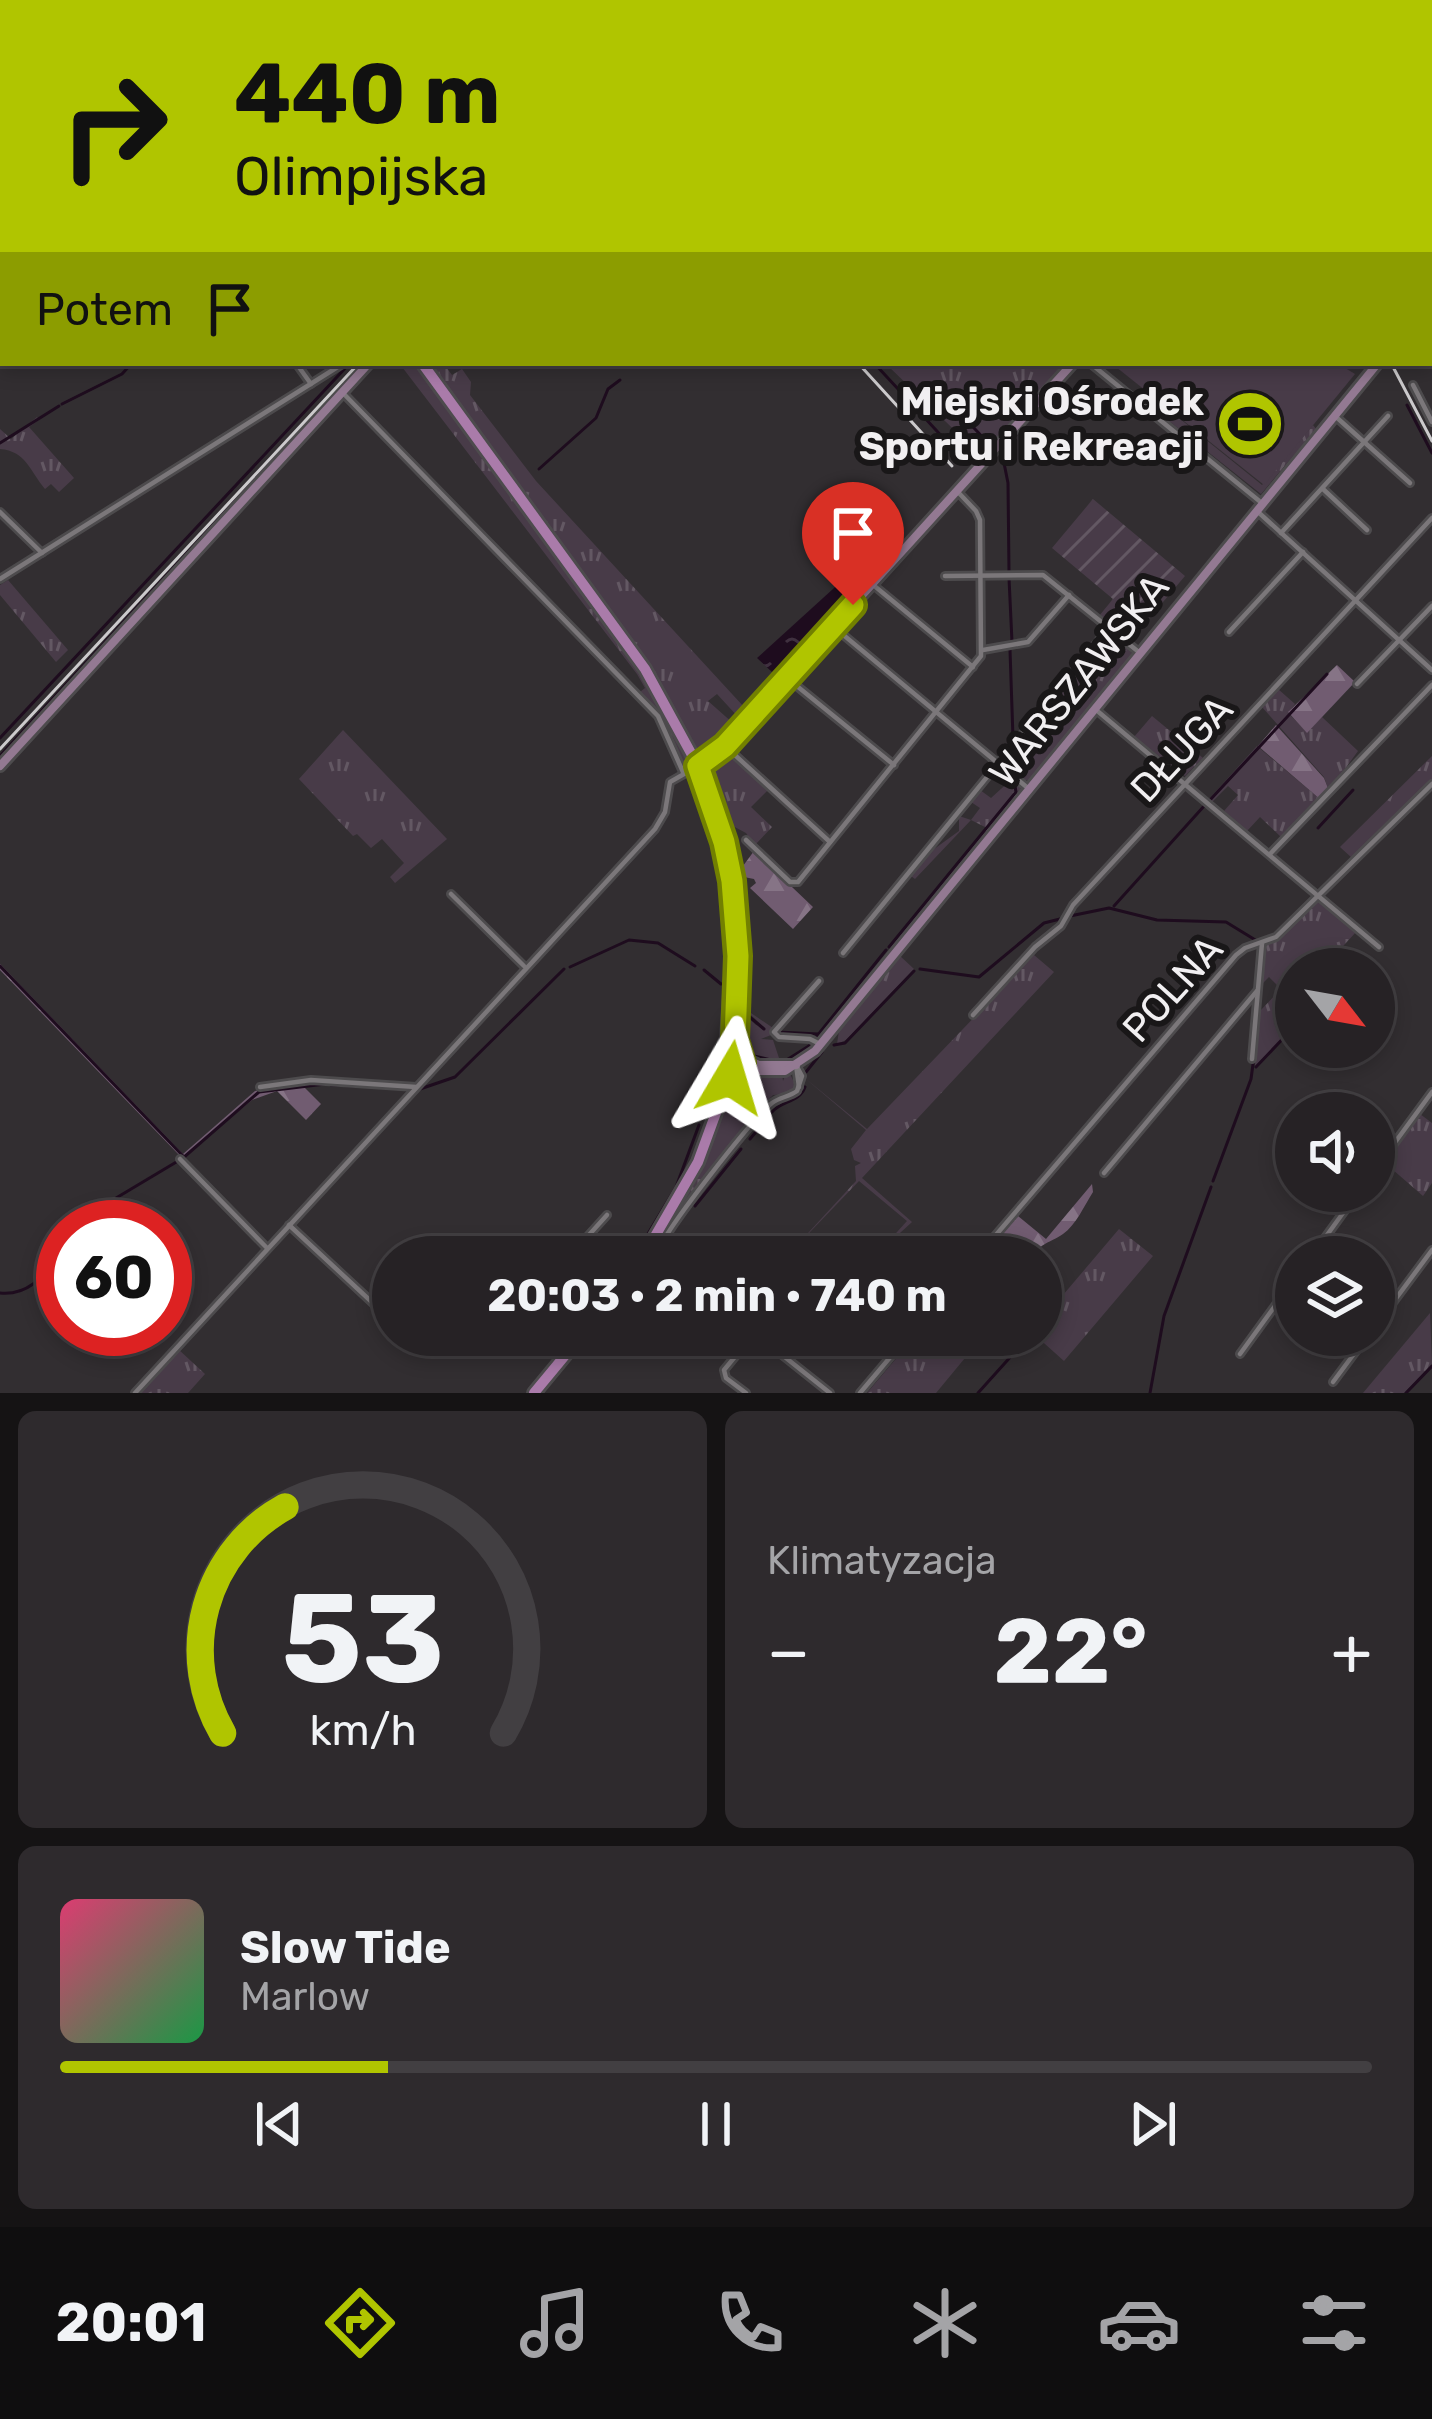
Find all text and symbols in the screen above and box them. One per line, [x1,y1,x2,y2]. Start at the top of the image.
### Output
text: 440 m [234,44,501,144]
icon: right [36,48,192,204]
text: Olimpijska [234,145,488,209]
icon: arrive [197,276,263,342]
text: Potem [36,283,173,336]
place label: Miejski Ośrodek Sportu i Rekreacji [859,379,1204,470]
sports icon: Miejski Ośrodek Sportu i Rekreacji [1215,389,1285,459]
pin [802,482,904,605]
icon: arrive [820,500,886,566]
street label: WARSZAWSKA [980,565,1178,795]
street label: DŁUGA [1122,687,1242,811]
street label: POLNA [1114,927,1232,1051]
north arrow [1275,948,1395,1068]
map controls [1275,948,1395,1356]
position arrow [667,1015,793,1141]
button: sound [1275,1092,1395,1212]
speed limit sign: 60 [36,1200,192,1356]
button: layers [1275,1236,1395,1356]
text: 20:03 · 2 min · 740 m [487,1269,947,1322]
text: Klimatyzacja [767,1538,996,1584]
text: 53 [281,1565,444,1713]
text: 22° [993,1598,1147,1705]
text: − [767,1612,810,1691]
text: + [1331,1612,1372,1691]
text: km/h [309,1704,416,1755]
text: Slow Tide [240,1921,451,1974]
text: Marlow [240,1974,370,2020]
icon: previous [246,2091,312,2157]
icon: pause [683,2091,749,2157]
icon: next [1120,2091,1186,2157]
icon: directions [318,2281,402,2365]
icon: music [513,2281,597,2365]
icon: phone [708,2281,792,2365]
icon: climate [903,2281,987,2365]
icon: car [1097,2281,1181,2365]
icon: filters [1292,2281,1376,2365]
text: 20:01 [55,2291,207,2355]

